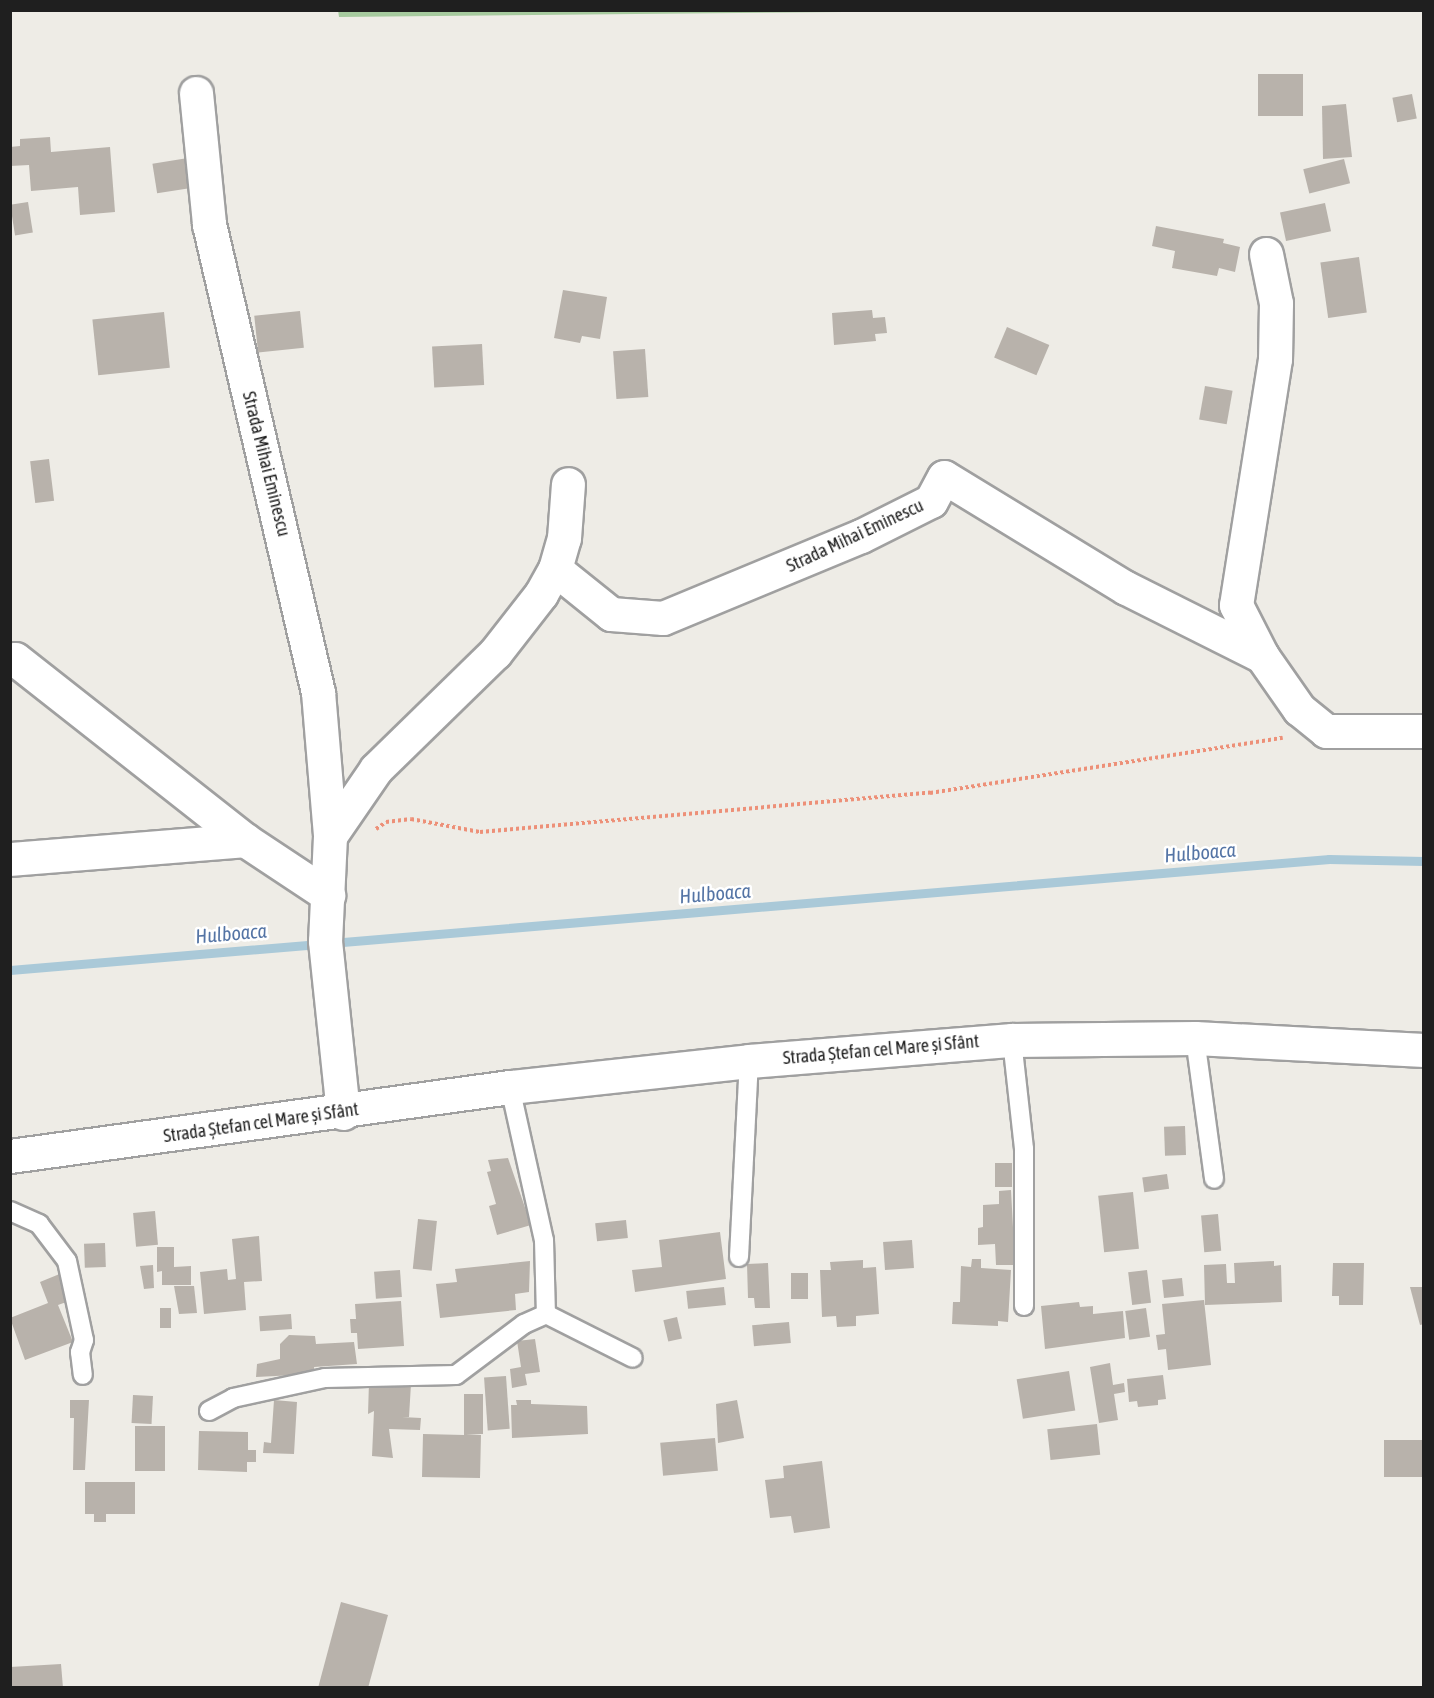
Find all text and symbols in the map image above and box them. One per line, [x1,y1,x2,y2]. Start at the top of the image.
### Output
street label: Strada Mihai Eminescu [238,389,294,539]
street label: Strada Mihai Eminescu [783,495,927,577]
water label: Hulboaca [1163,837,1237,867]
water label: Hulboaca [678,878,752,908]
water label: Hulboaca [194,918,268,948]
street label: Strada Ștefan cel Mare și Sfânt [782,1031,980,1069]
street label: Strada Ștefan cel Mare și Sfânt [162,1099,360,1147]

